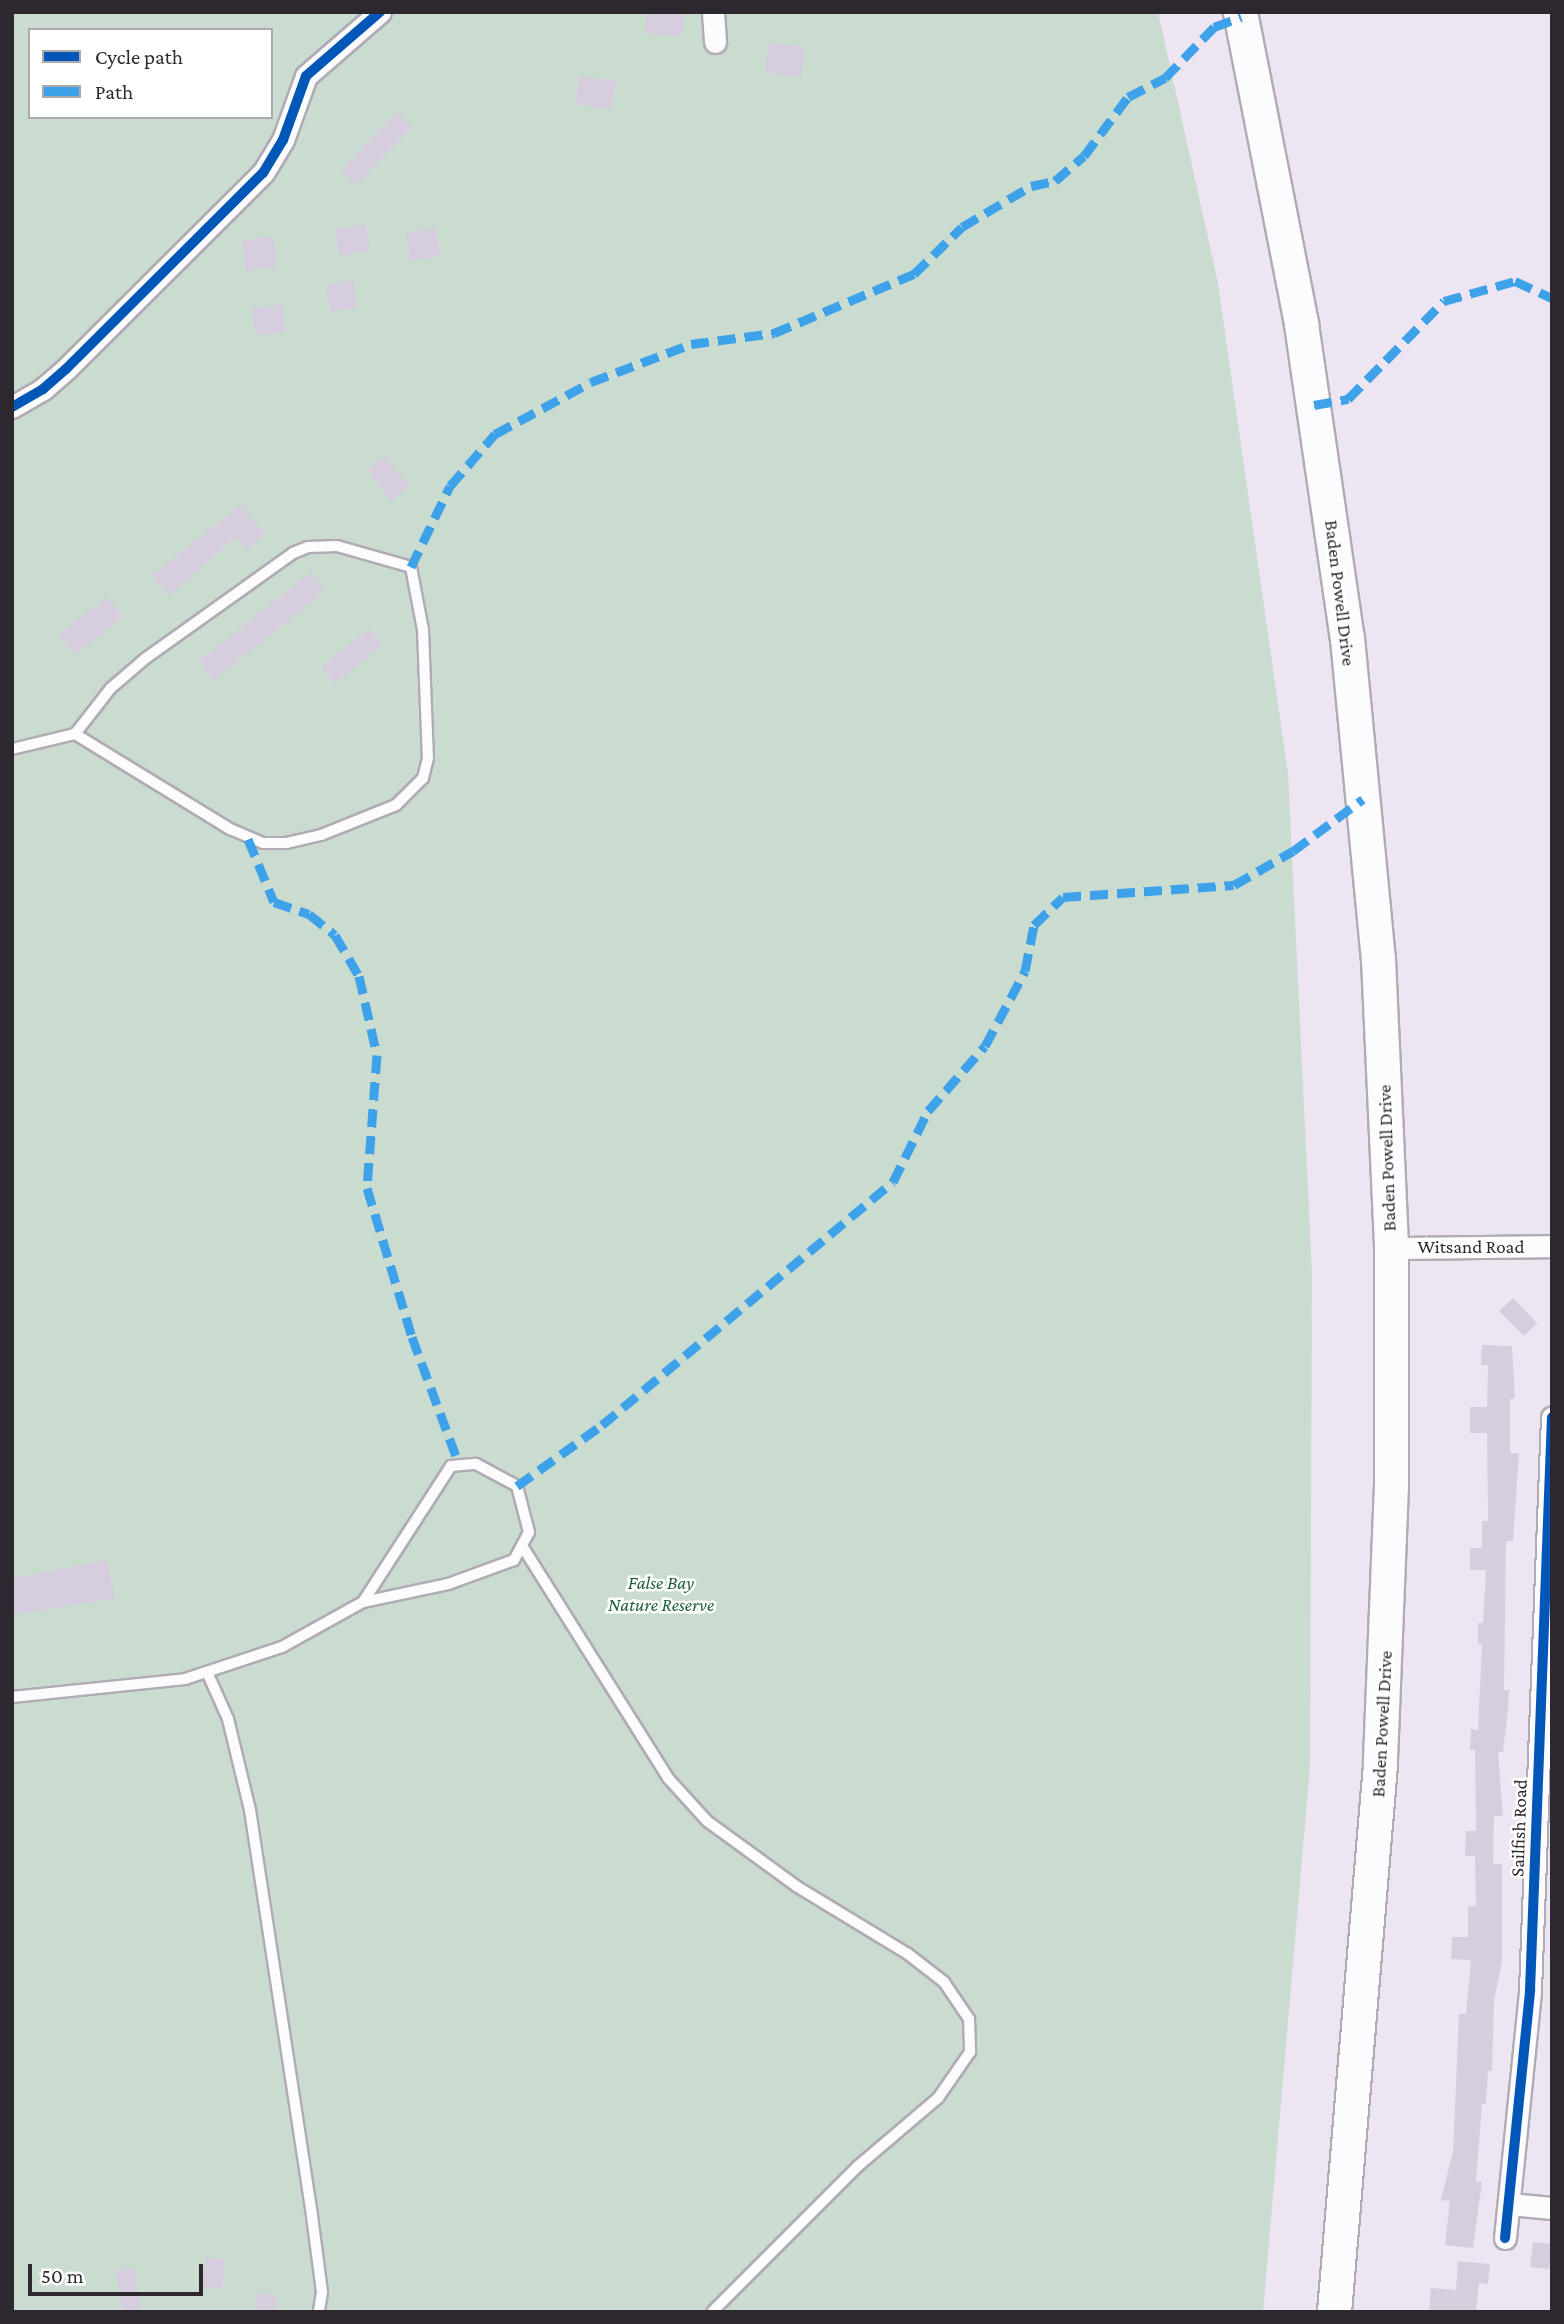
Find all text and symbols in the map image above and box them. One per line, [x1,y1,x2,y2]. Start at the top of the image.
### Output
legend [28,28,273,119]
text: Cycle path [95,45,183,69]
text: Path [95,80,133,104]
street label: Baden Powell Drive [1320,519,1360,667]
street label: Baden Powell Drive [1373,1084,1401,1232]
street label: Witsand Road [1418,1236,1524,1258]
park label: False Bay Nature Reserve [608,1572,714,1616]
street label: Baden Powell Drive [1367,1650,1397,1798]
street label: Sailfish Road [1506,1779,1532,1877]
scale bar [32,2250,206,2294]
text: 50 m [41,2264,84,2288]

